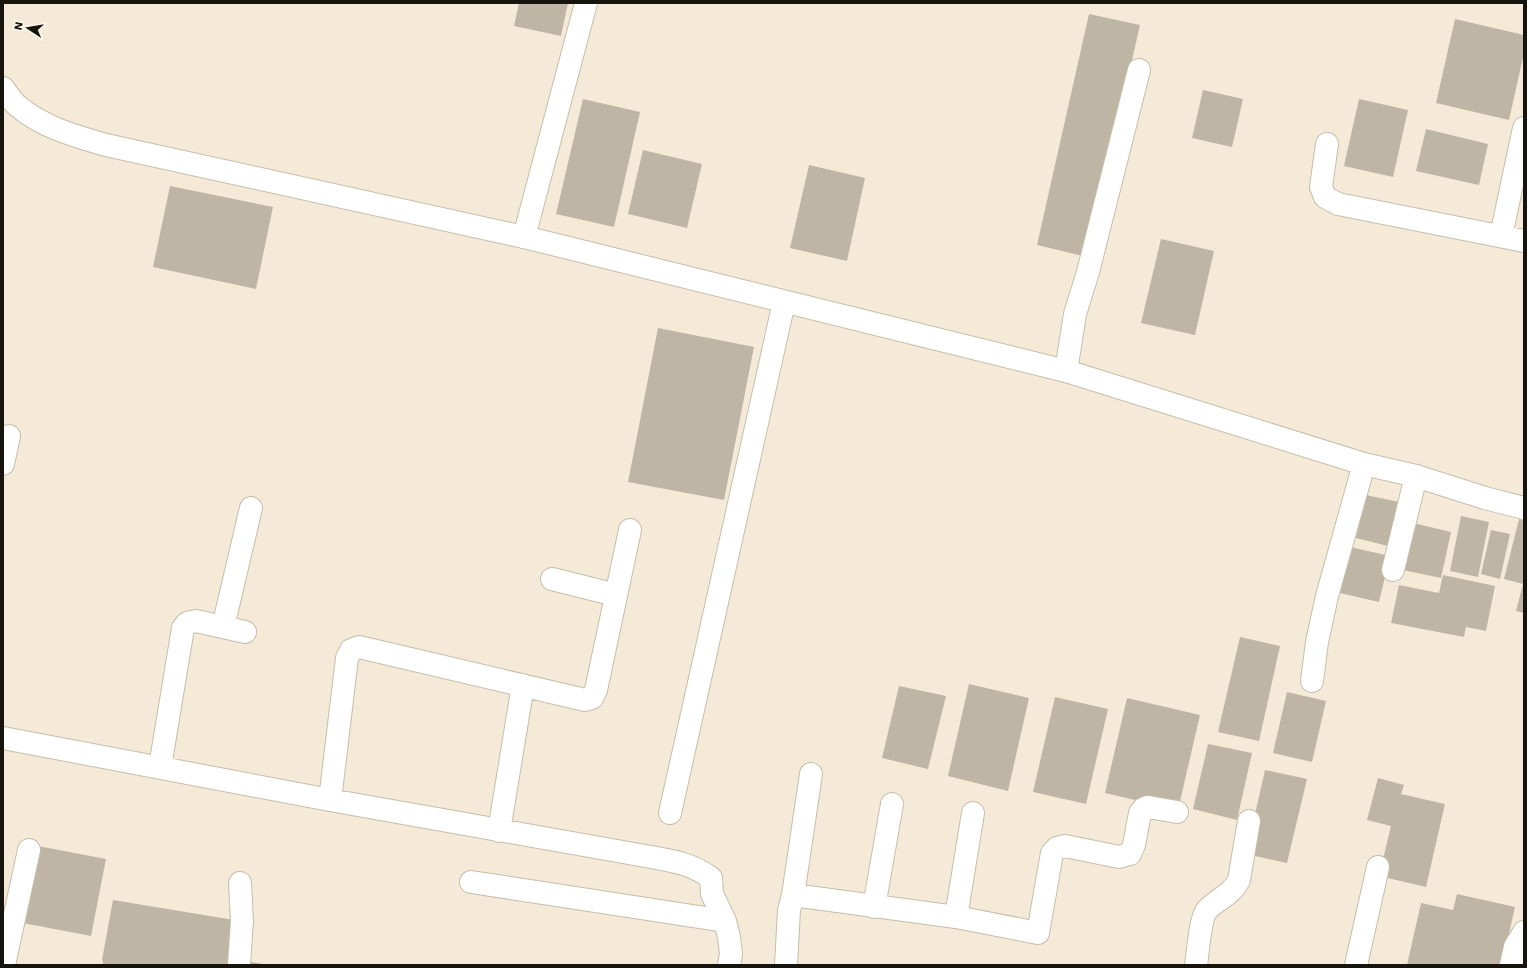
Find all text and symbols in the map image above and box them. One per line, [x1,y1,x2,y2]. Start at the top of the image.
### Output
north arrow [8,8,48,48]
text: N [12,21,26,31]

